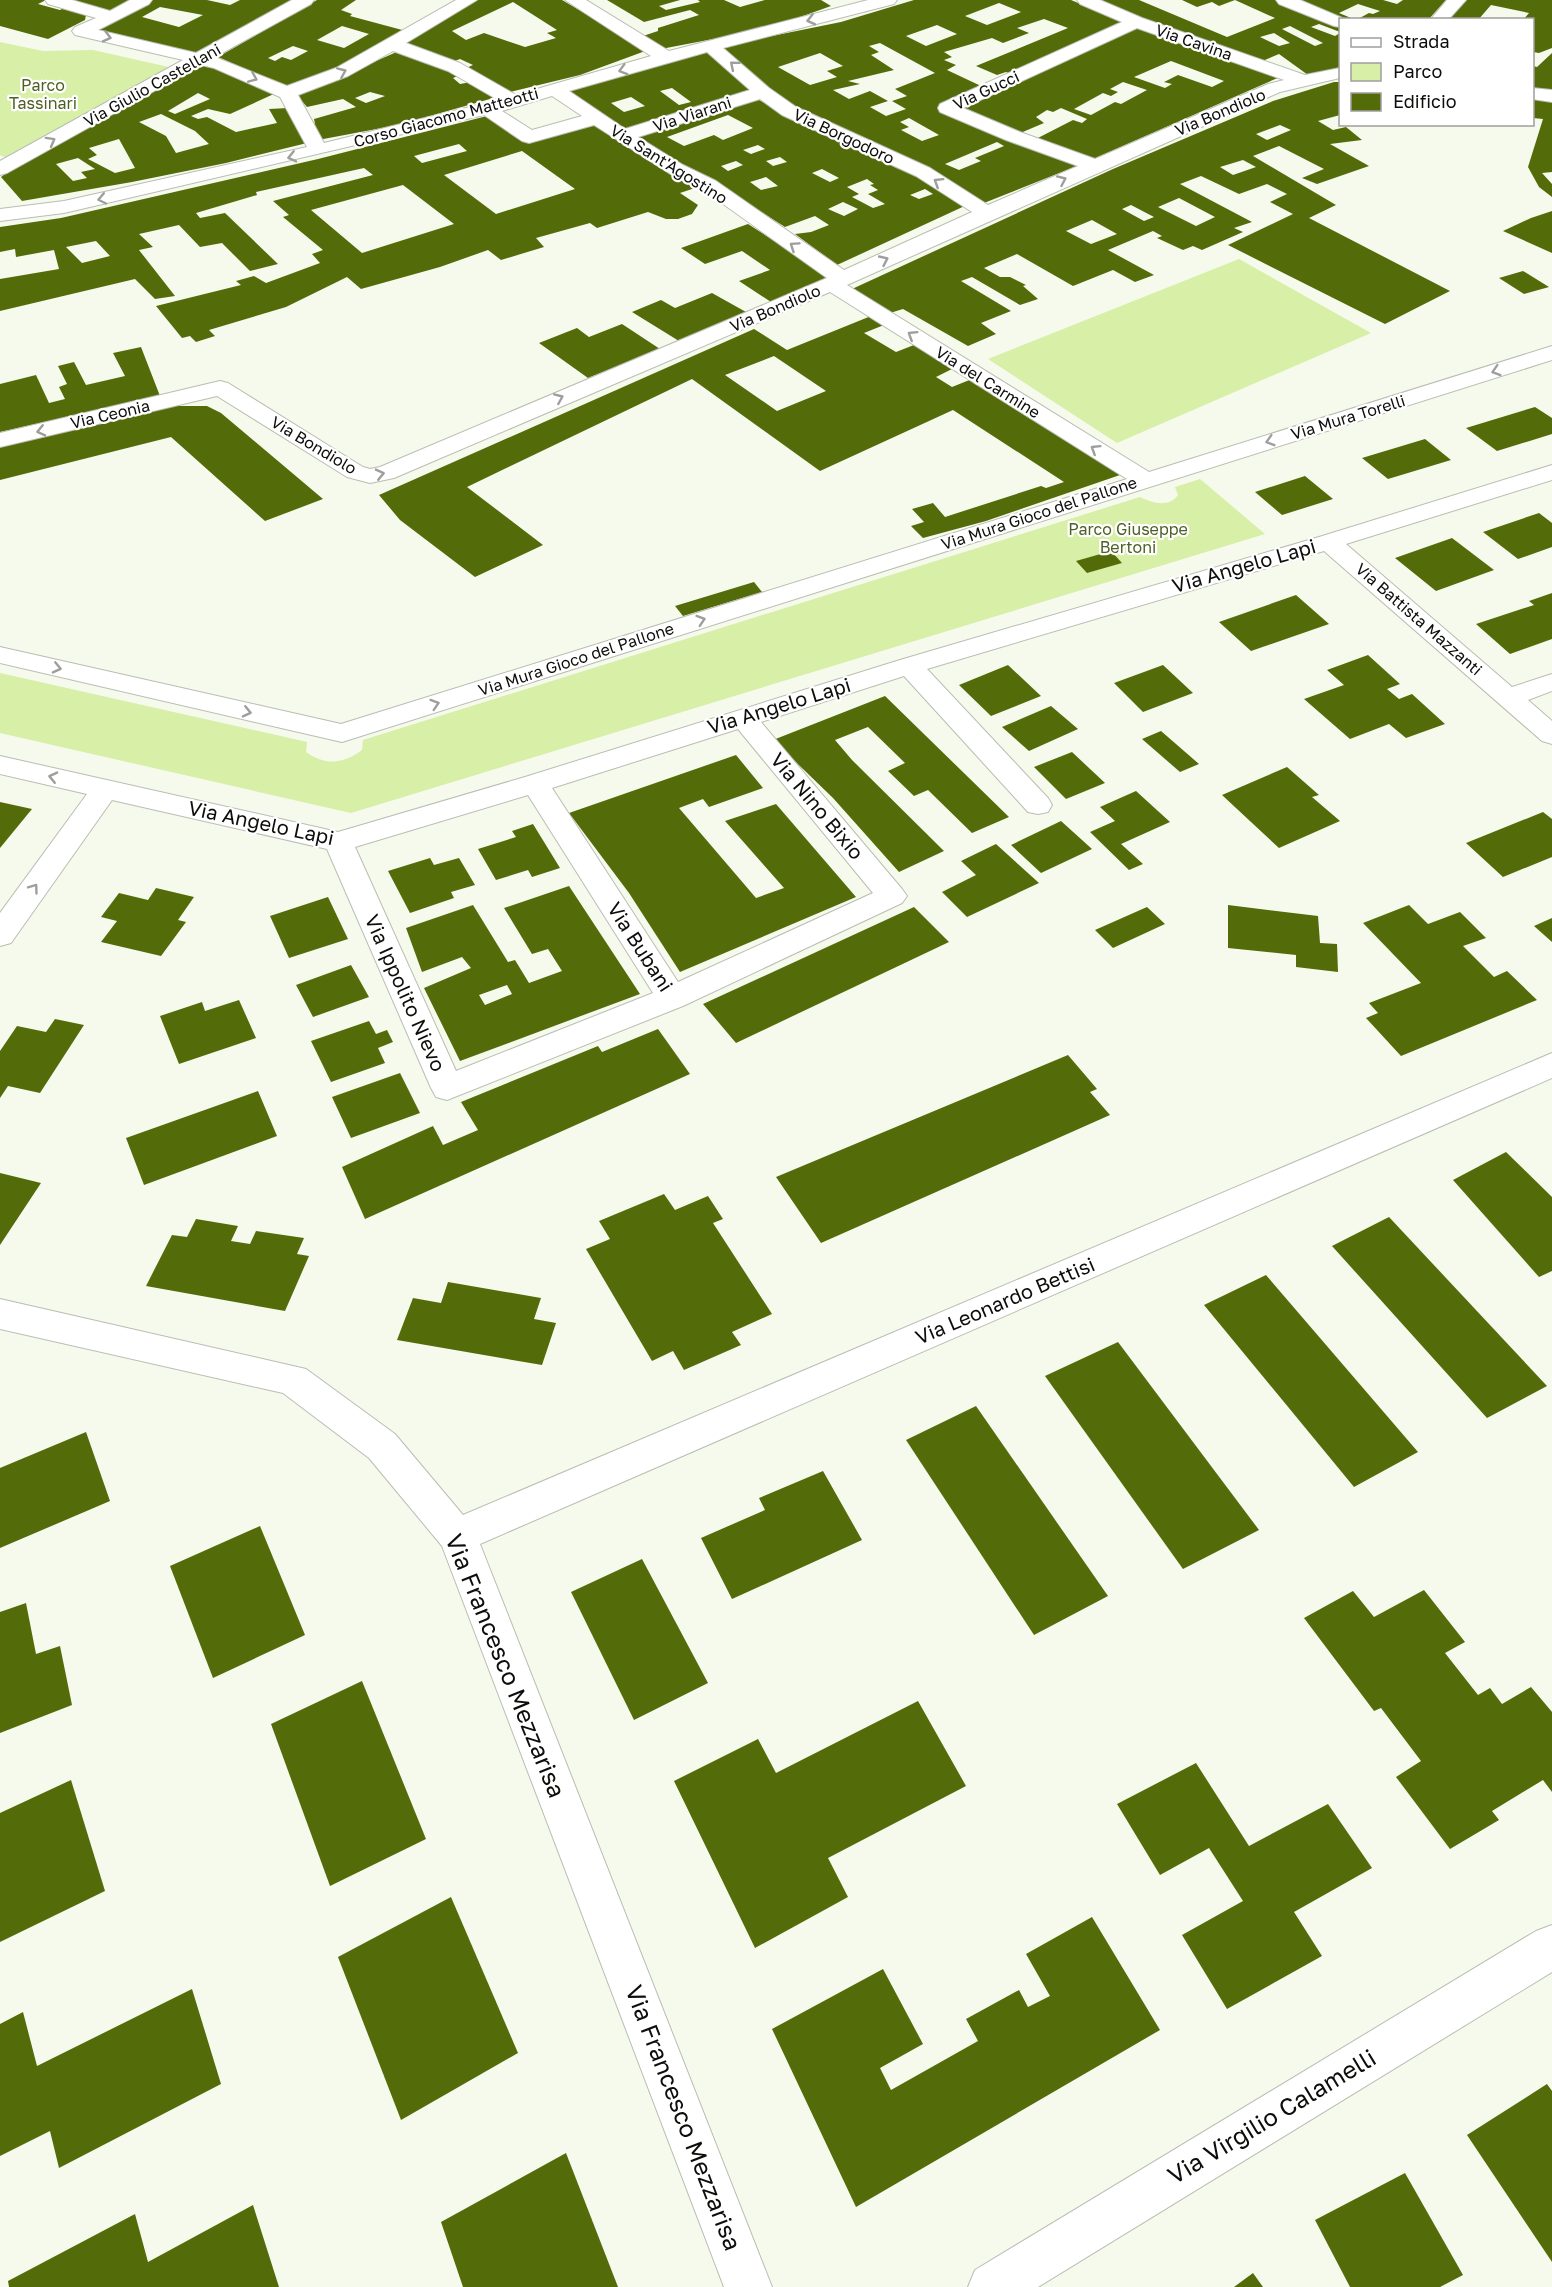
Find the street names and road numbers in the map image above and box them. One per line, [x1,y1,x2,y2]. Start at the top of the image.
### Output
street label: Via Cavina [1153,20,1235,64]
street label: Via Giulio Castellani [80,39,224,131]
street label: Via Gucci [950,66,1022,114]
street label: Corso Giacomo Matteotti [351,83,541,151]
street label: Via Bondiolo [1172,84,1268,140]
street label: Via Viarani [650,92,734,136]
street label: Via Borgodoro [790,104,898,168]
street label: Via Sant'Agostino [607,120,731,208]
street label: Via Bondiolo [727,280,823,336]
street label: Via del Carmine [932,342,1044,422]
street label: Via Mura Torelli [1288,390,1408,444]
street label: Via Ceonia [68,395,152,433]
street label: Via Bondiolo [267,412,361,478]
street label: Via Mura Gioco del Pallone [939,472,1139,554]
street label: Via Angelo Lapi [1169,533,1318,597]
street label: Via Battista Mazzanti [1352,559,1486,679]
street label: Via Mura Gioco del Pallone [476,618,676,700]
street label: Via Angelo Lapi [704,672,853,738]
street label: Via Nino Bixio [766,747,869,864]
street label: Via Angelo Lapi [186,795,336,849]
street label: Via Bubani [603,897,679,996]
street label: Via Ippolito Nievo [361,910,451,1075]
street label: Via Leonardo Bettisi [911,1251,1098,1349]
street label: Via Francesco Mezzarisa [440,1529,573,1802]
street label: Via Francesco Mezzarisa [620,1981,748,2254]
street label: Via Virgilio Calamelli [1162,2042,1380,2189]

